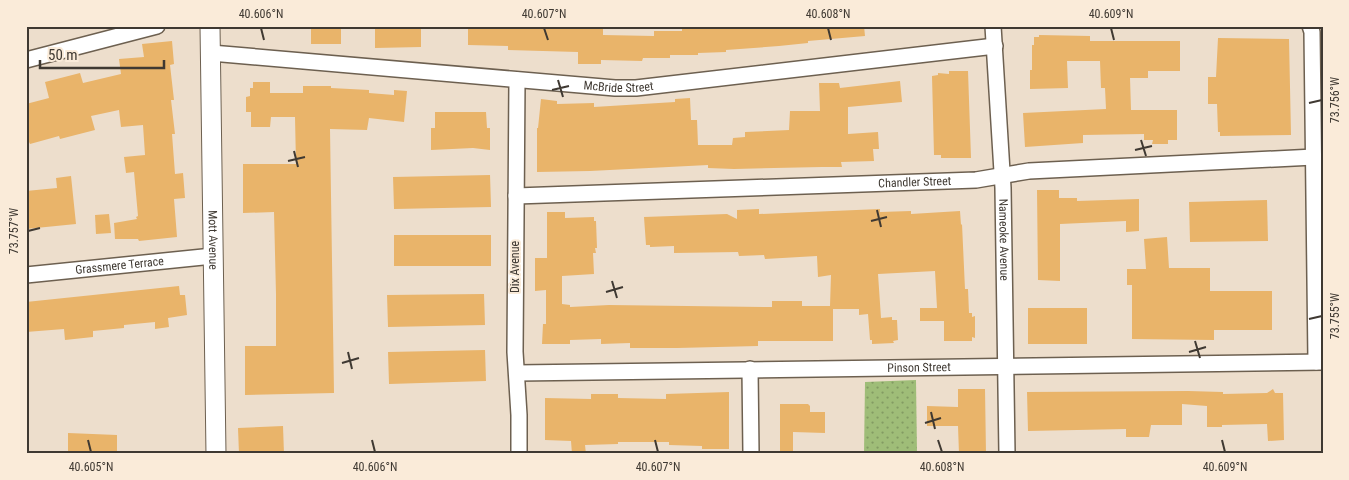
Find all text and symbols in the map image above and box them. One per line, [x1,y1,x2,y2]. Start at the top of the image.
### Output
text: 40.606°N [239,7,283,21]
text: 40.607°N [522,7,566,21]
text: 40.608°N [806,7,850,21]
text: 40.609°N [1089,7,1133,21]
scale bar [40,38,164,70]
text: 50 m [48,46,78,64]
text: 73.756°W [1328,77,1342,123]
street label: McBride Street [583,78,655,95]
street label: Chandler Street [878,174,952,190]
street label: Nameoke Avenue [996,199,1011,281]
text: 73.757°W [7,208,21,254]
street label: Mott Avenue [206,210,220,270]
street label: Dix Avenue [508,241,522,293]
street label: Grassmere Terrace [75,254,165,277]
text: 73.755°W [1328,293,1342,339]
street label: Pinson Street [887,360,951,375]
text: 40.605°N [69,460,113,474]
text: 40.606°N [353,460,397,474]
text: 40.607°N [636,460,680,474]
text: 40.608°N [920,460,964,474]
text: 40.609°N [1203,460,1247,474]

